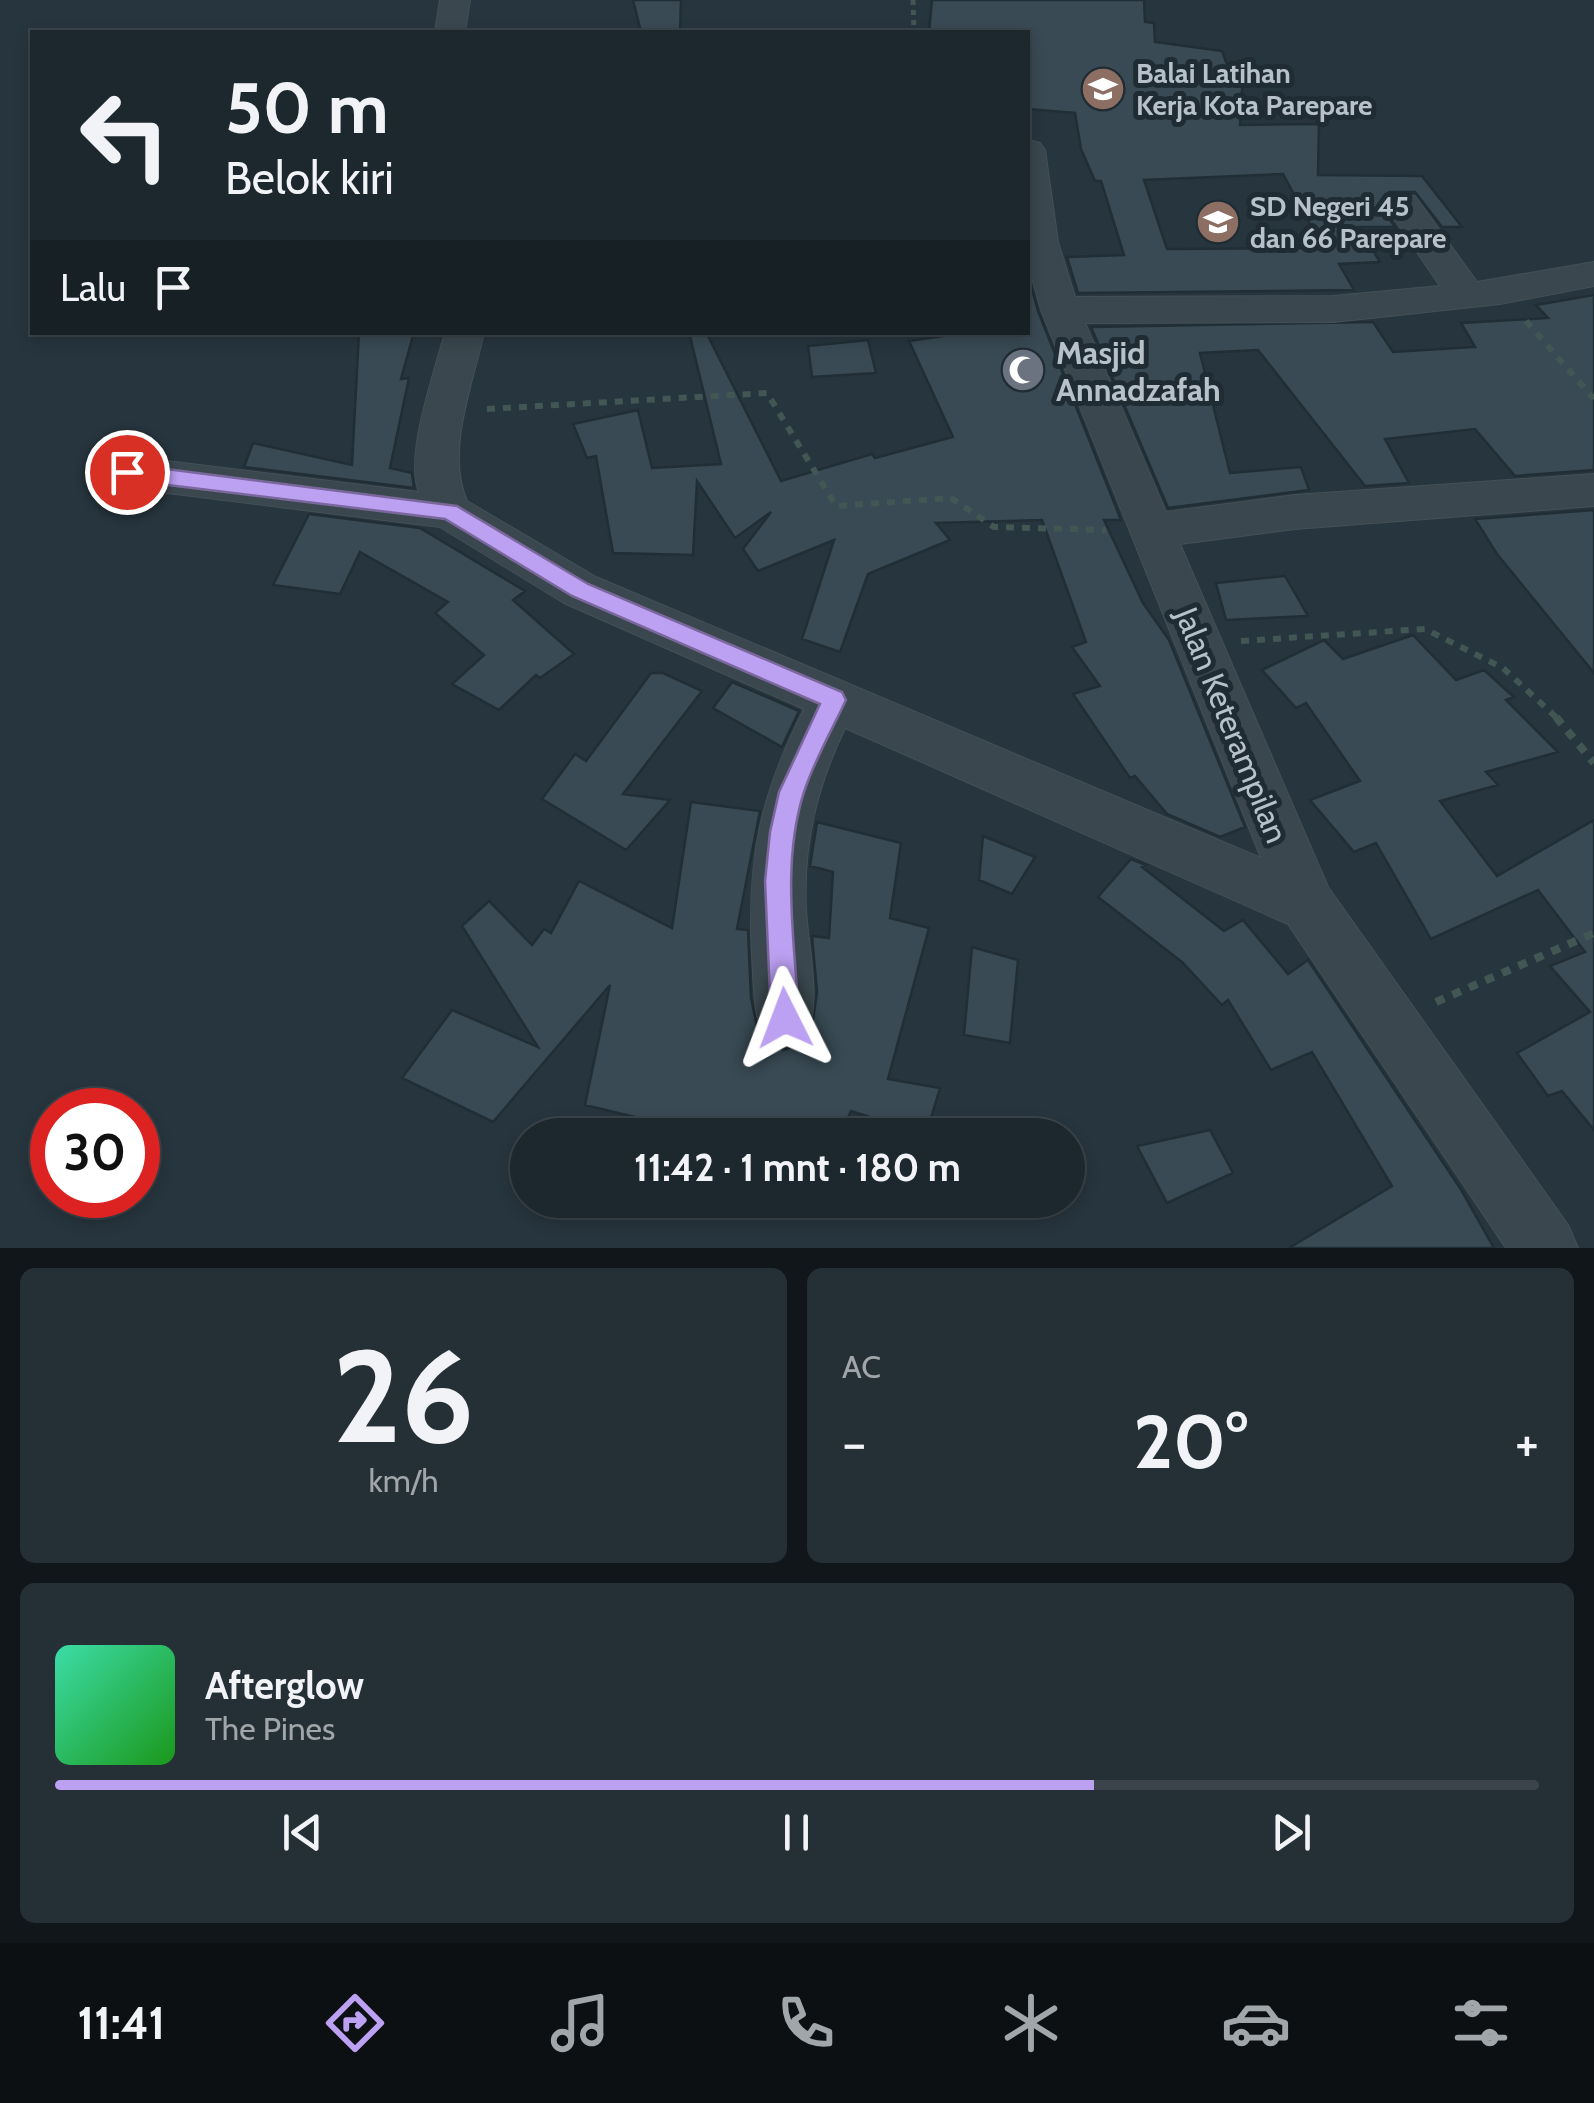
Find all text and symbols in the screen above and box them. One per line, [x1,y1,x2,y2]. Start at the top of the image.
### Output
place label: Balai Latihan Kerja Kota Parepare [1136,56,1373,122]
text: 50 m [225,65,389,151]
school or university icon: Balai Latihan Kerja Kota Parepare [1080,66,1126,112]
icon: left [60,70,190,200]
text: Belok kiri [225,151,394,205]
place label: SD Negeri 45 dan 66 Parepare [1250,189,1447,255]
school or university icon: SD Negeri 45 dan 66 Parepare [1195,199,1241,245]
icon: arrive [146,260,201,315]
text: Lalu [60,264,126,311]
place label: Masjid Annadzafah [1056,333,1221,409]
mosque icon: Masjid Annadzafah [1000,347,1046,393]
pin [85,430,170,515]
icon: arrive [100,445,155,500]
street label: Jalan Keterampilan [1167,601,1297,848]
position arrow [733,966,837,1070]
speed limit sign: 30 [30,1088,160,1218]
text: 11:42 · 1 mnt · 180 m [634,1144,961,1191]
text: 26 [333,1317,474,1475]
text: AC [842,1347,881,1386]
text: 20° [1133,1396,1248,1487]
text: − [842,1409,866,1476]
text: + [1515,1409,1539,1476]
text: km/h [368,1461,439,1500]
text: Afterglow [205,1662,364,1709]
text: The Pines [205,1709,335,1748]
icon: previous [275,1805,330,1860]
icon: pause [769,1805,824,1860]
icon: next [1264,1805,1319,1860]
icon: directions [320,1988,390,2058]
icon: music [545,1988,615,2058]
icon: phone [771,1988,841,2058]
icon: climate [996,1988,1066,2058]
icon: car [1221,1988,1291,2058]
icon: filters [1446,1988,1516,2058]
text: 11:41 [78,1996,165,2050]

